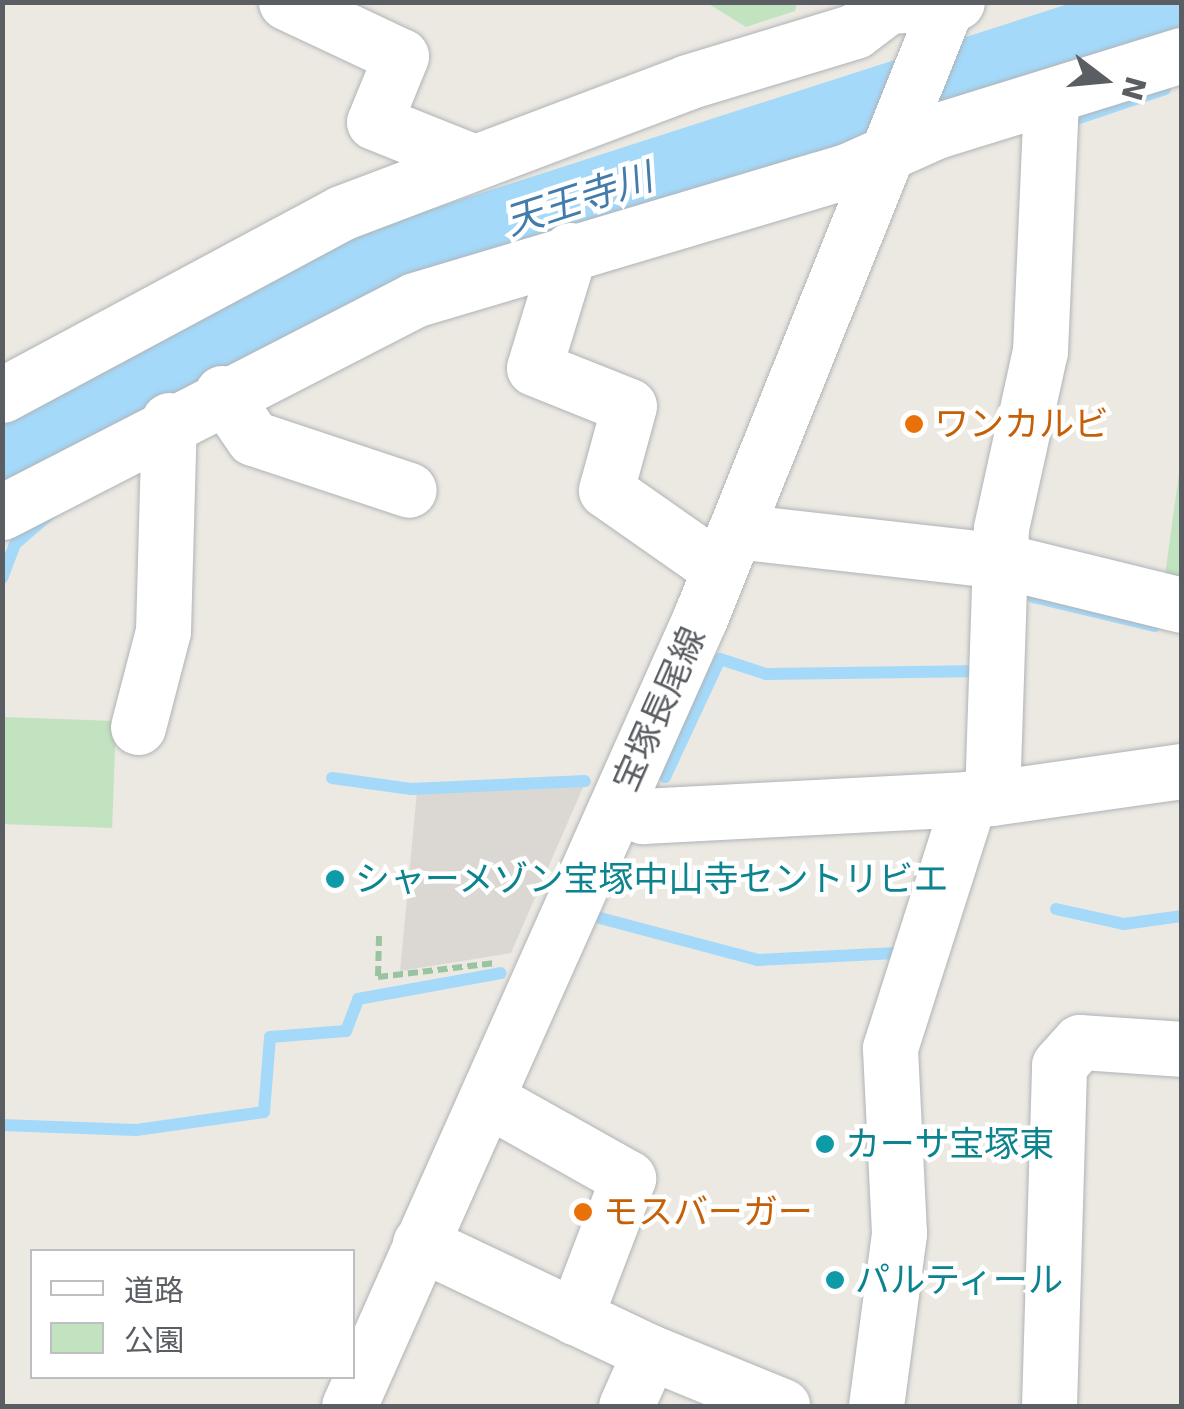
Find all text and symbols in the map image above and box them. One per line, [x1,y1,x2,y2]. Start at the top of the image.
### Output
north arrow [1054,30,1154,130]
text: N [1114,73,1152,104]
water label: 天王寺川 [500,155,658,245]
place label: ワンカルビ [934,403,1109,445]
marker: ワンカルビ [903,413,925,435]
street label: 宝塚長尾線 [604,621,714,797]
place label: シャーメゾン宝塚中山寺セントリビエ [355,858,950,900]
marker: シャーメゾン宝塚中山寺セントリビエ [324,868,346,890]
place label: カーサ宝塚東 [845,1123,1055,1165]
marker: カーサ宝塚東 [814,1133,836,1155]
place label: モスバーガー [603,1191,813,1233]
marker: モスバーガー [572,1201,594,1223]
legend [30,1249,355,1379]
place label: パルティール [855,1259,1065,1301]
marker: パルティール [824,1269,846,1291]
text: 道路 [124,1273,184,1308]
text: 公園 [124,1323,184,1358]

